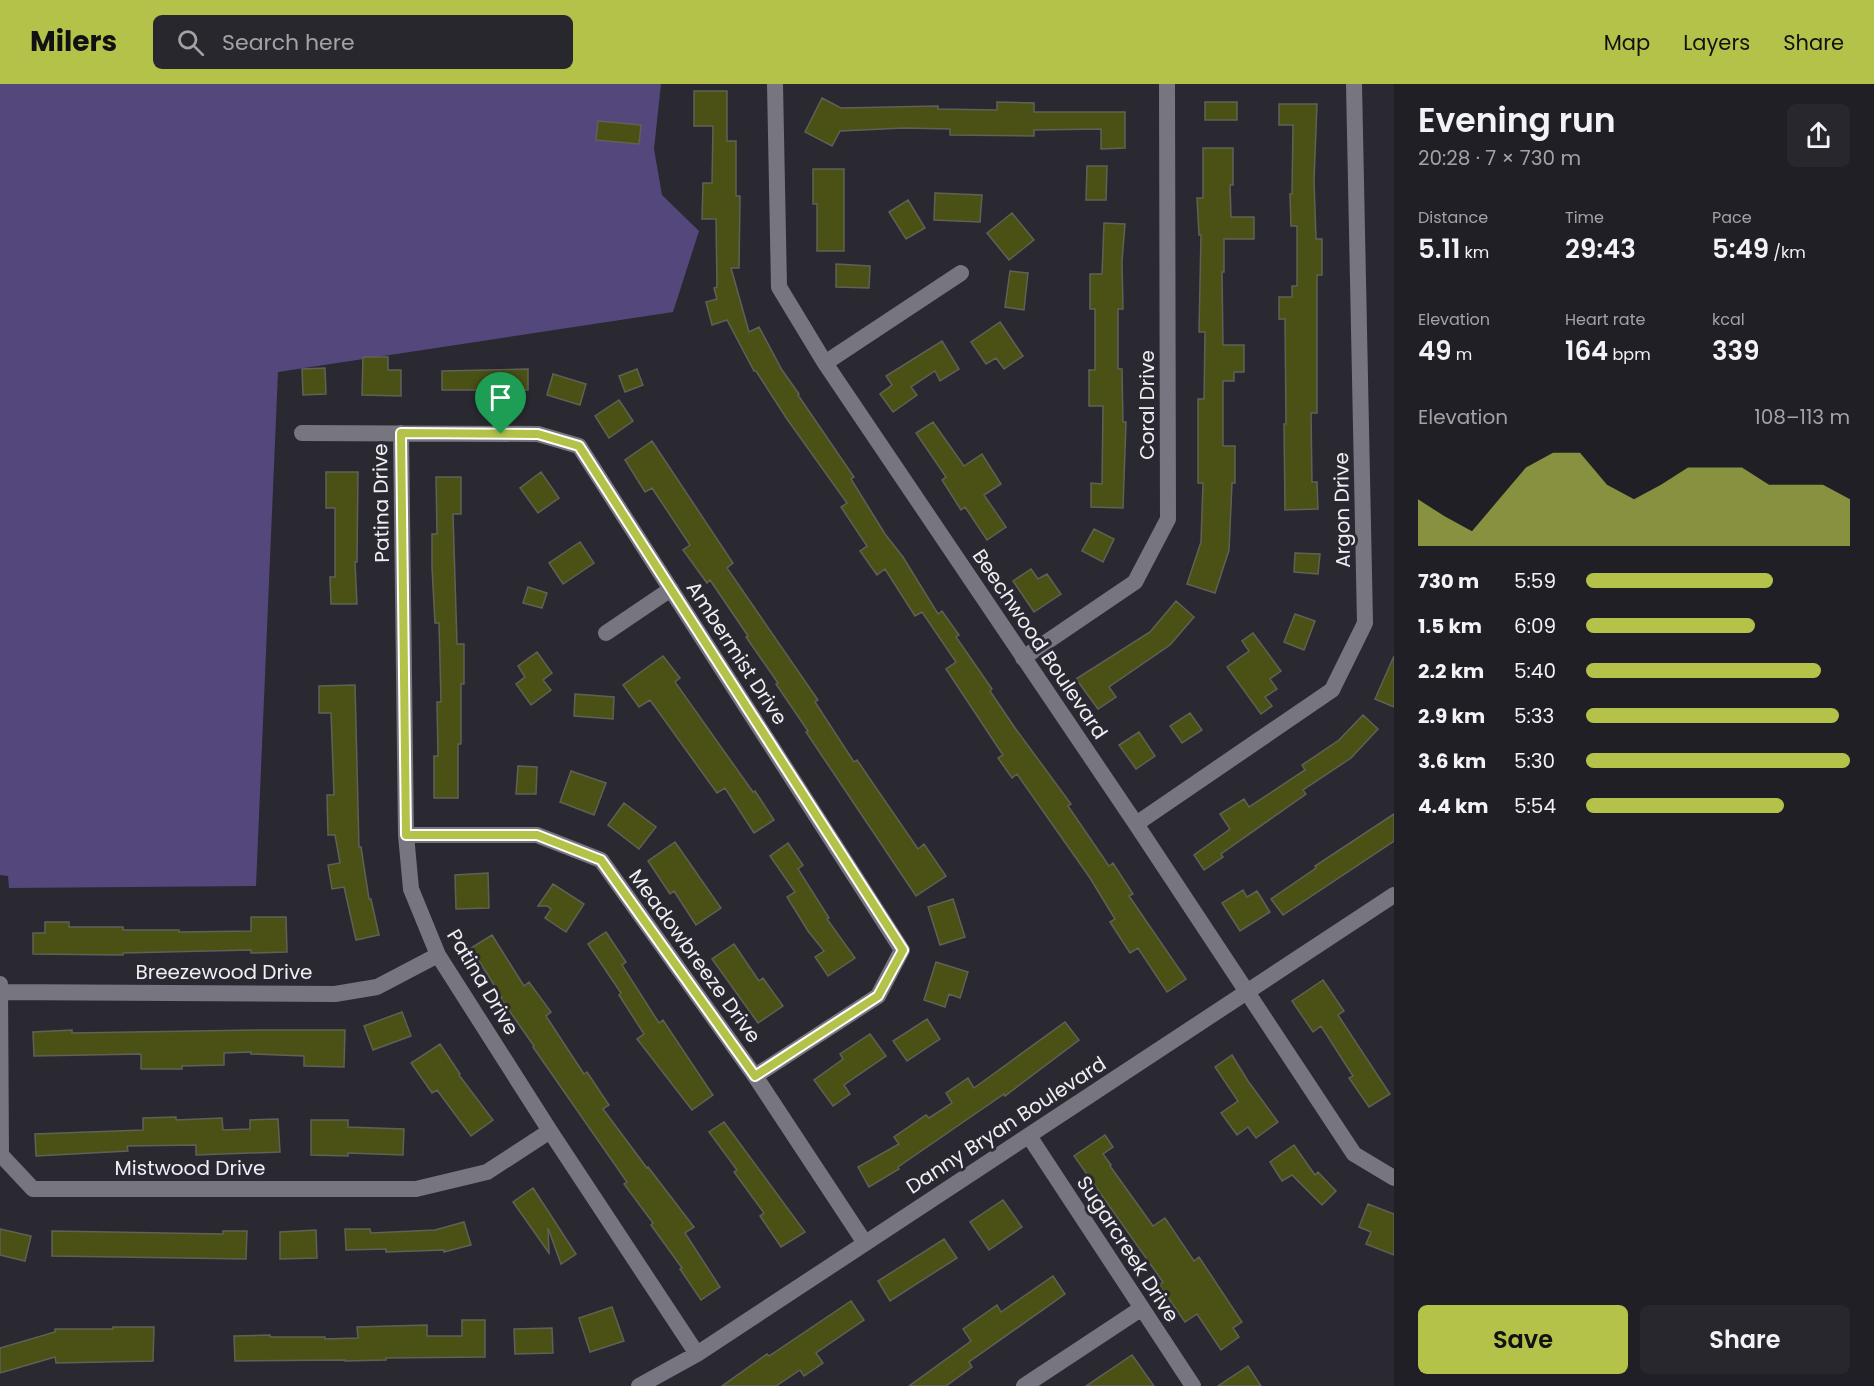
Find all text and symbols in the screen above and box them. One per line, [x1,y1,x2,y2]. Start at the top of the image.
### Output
search box [153,15,573,69]
text: Milers [30,22,117,61]
icon: search [174,26,207,59]
text: Search here [222,27,355,58]
text: Map [1604,28,1650,57]
text: Layers [1683,28,1750,57]
text: Share [1783,28,1844,57]
text: Evening run [1418,97,1616,144]
button: share [1787,104,1850,167]
text: 20:28 · 7 × 730 m [1418,144,1581,172]
text: Distance [1418,206,1488,229]
text: Time [1565,206,1604,229]
text: Pace [1712,206,1752,229]
text: 5.11 [1418,231,1460,267]
text: 29:43 [1565,231,1636,267]
text: 5:49 [1712,231,1769,267]
text: km [1460,241,1489,264]
text: /km [1769,241,1806,264]
text: Elevation [1418,308,1490,331]
text: Heart rate [1565,308,1645,331]
text: kcal [1712,308,1745,331]
text: 49 [1418,333,1451,369]
text: 164 [1565,333,1608,369]
text: 339 [1712,333,1759,369]
text: m [1451,343,1472,366]
text: bpm [1608,343,1651,366]
street label: Coral Drive [1133,350,1161,460]
pin [475,372,526,434]
icon: arrive [484,381,517,414]
text: Elevation [1418,403,1508,431]
text: 108–113 m [1754,403,1850,431]
street label: Patina Drive [366,443,396,563]
street label: Argon Drive [1327,452,1357,568]
street label: Beechwood Boulevard [966,543,1114,745]
text: 730 m [1418,567,1479,595]
text: 5:59 [1514,567,1556,595]
street label: Ambermist Drive [680,576,794,730]
text: 1.5 km [1418,612,1482,640]
text: 6:09 [1514,612,1556,640]
text: 2.2 km [1418,657,1484,685]
text: 5:40 [1514,657,1556,685]
text: 2.9 km [1418,702,1485,730]
text: 5:33 [1514,702,1554,730]
text: 3.6 km [1418,747,1486,775]
text: 5:30 [1514,747,1555,775]
text: 4.4 km [1418,792,1489,820]
text: 5:54 [1514,792,1556,820]
street label: Meadowbreeze Drive [622,863,768,1049]
street label: Patina Drive [440,924,526,1040]
street label: Breezewood Drive [135,958,313,986]
street label: Danny Bryan Boulevard [900,1050,1112,1200]
street label: Mistwood Drive [115,1154,265,1182]
street label: Sugarcreek Drive [1070,1170,1186,1328]
button: Save [1418,1305,1628,1374]
button: Share [1640,1305,1850,1374]

